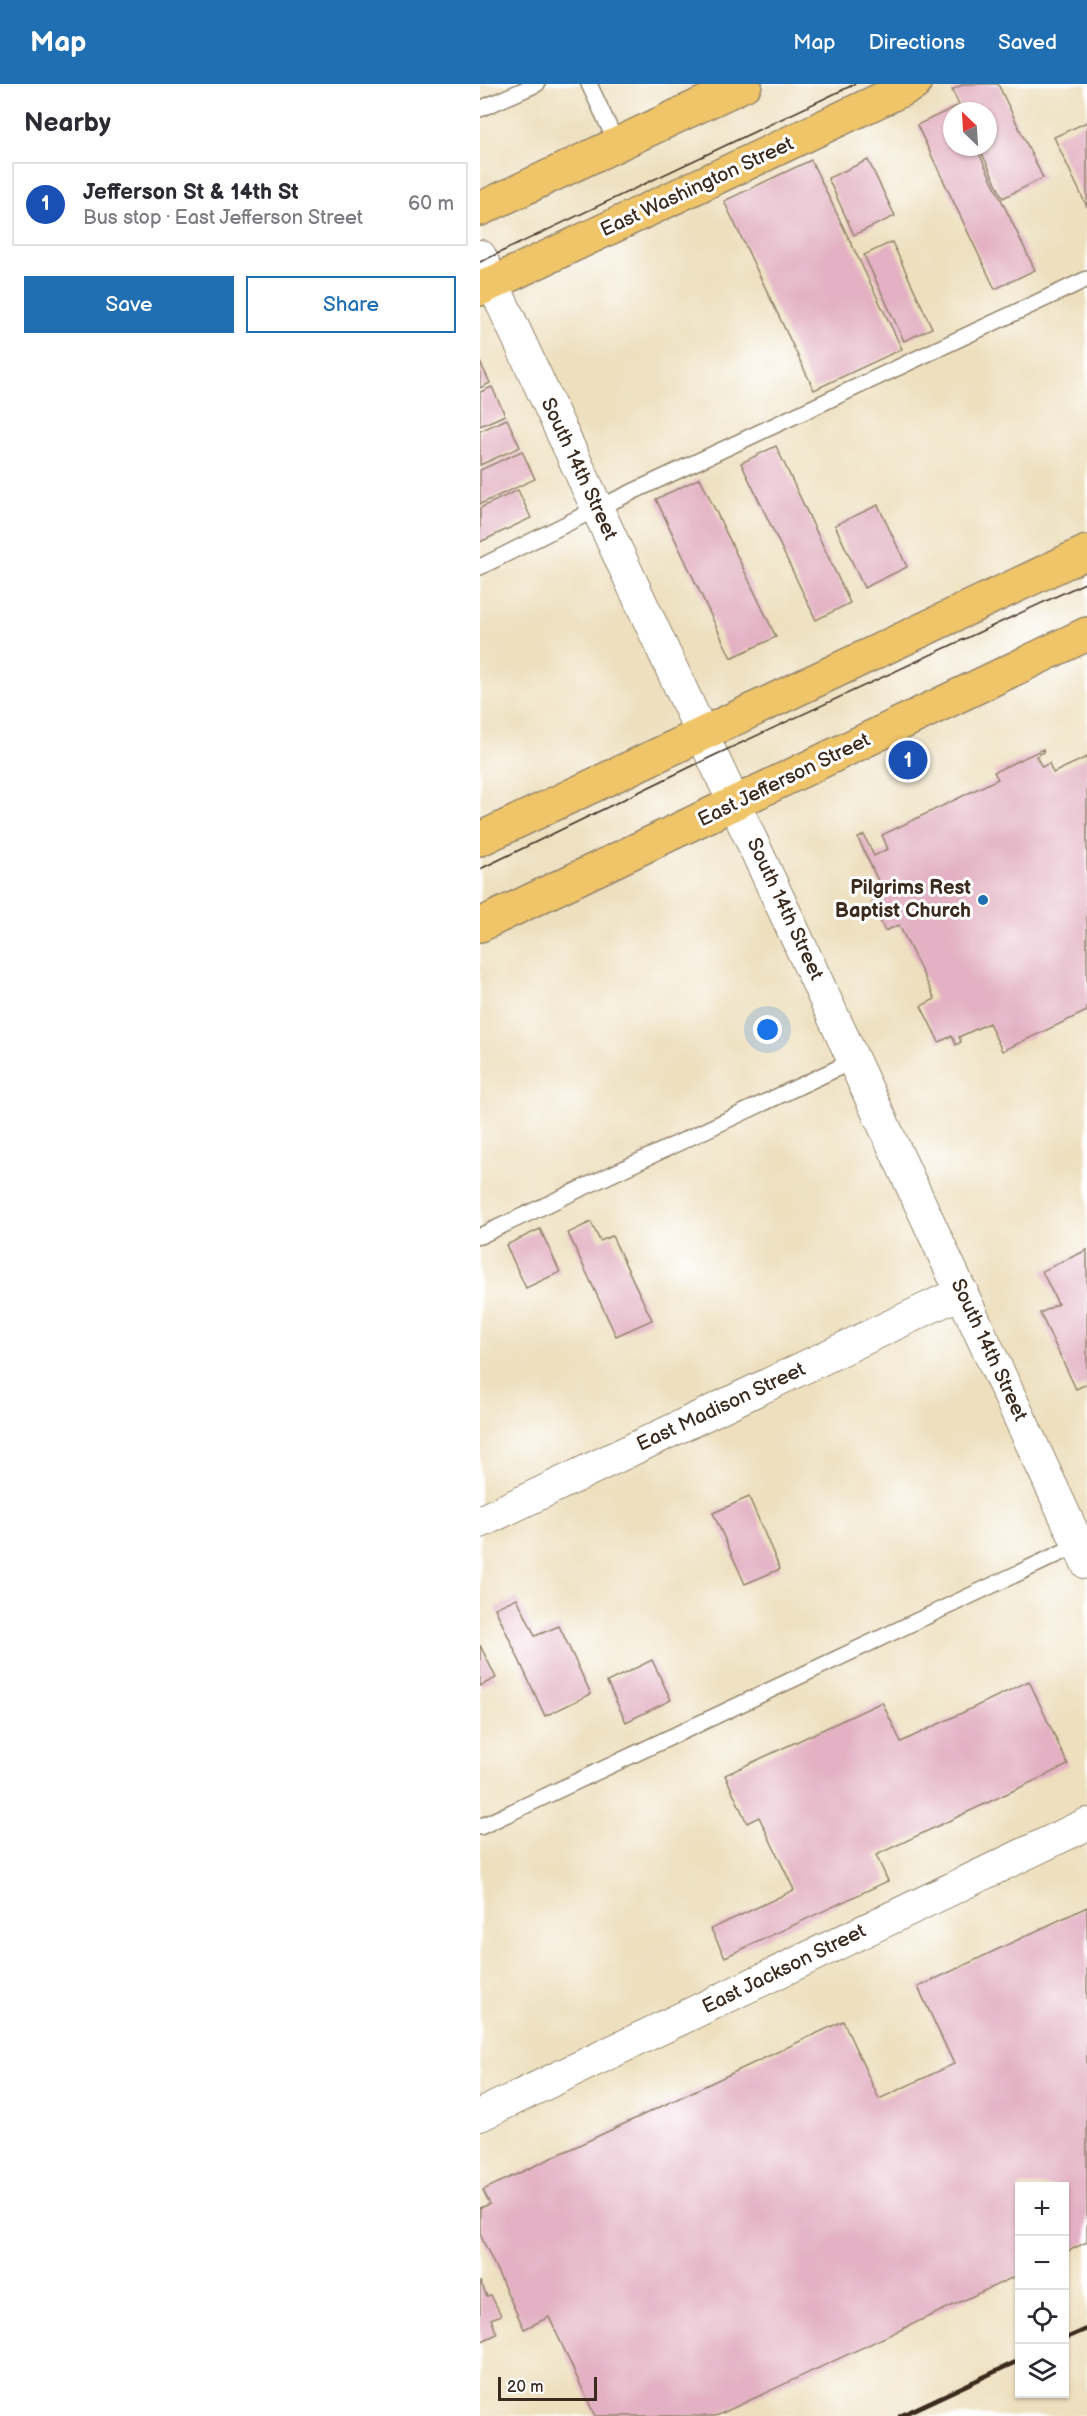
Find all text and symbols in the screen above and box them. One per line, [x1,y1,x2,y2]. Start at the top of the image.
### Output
text: Map [30,26,86,59]
text: Map [793,30,836,55]
text: Directions [869,30,965,55]
text: Saved [998,30,1057,55]
north arrow [943,102,997,156]
text: Nearby [24,108,111,139]
street label: East Washington Street [597,132,797,242]
text: Jefferson St & 14th St [83,179,299,206]
text: 1 [41,192,50,216]
text: 60 m [408,192,454,216]
text: Bus stop · East Jefferson Street [83,206,363,230]
button: Save [24,276,234,333]
button: Share [246,276,456,333]
street label: South 14th Street [536,394,622,544]
street label: East Jefferson Street [694,728,874,832]
pin: 1 [888,738,928,782]
street label: South 14th Street [742,834,828,984]
place label: Pilgrims Rest Baptist Church [835,876,971,923]
marker: Pilgrims Rest Baptist Church [976,893,990,907]
your location [753,1015,782,1044]
street label: South 14th Street [946,1275,1032,1425]
street label: East Madison Street [633,1357,809,1457]
street label: East Jackson Street [698,1919,870,2019]
map controls [1015,2182,1069,2398]
button: + [1015,2182,1069,2236]
button: − [1015,2236,1069,2290]
button: locate [1015,2290,1069,2344]
button: layers [1015,2344,1069,2398]
scale bar [498,2374,597,2402]
text: 20 m [507,2378,543,2397]

